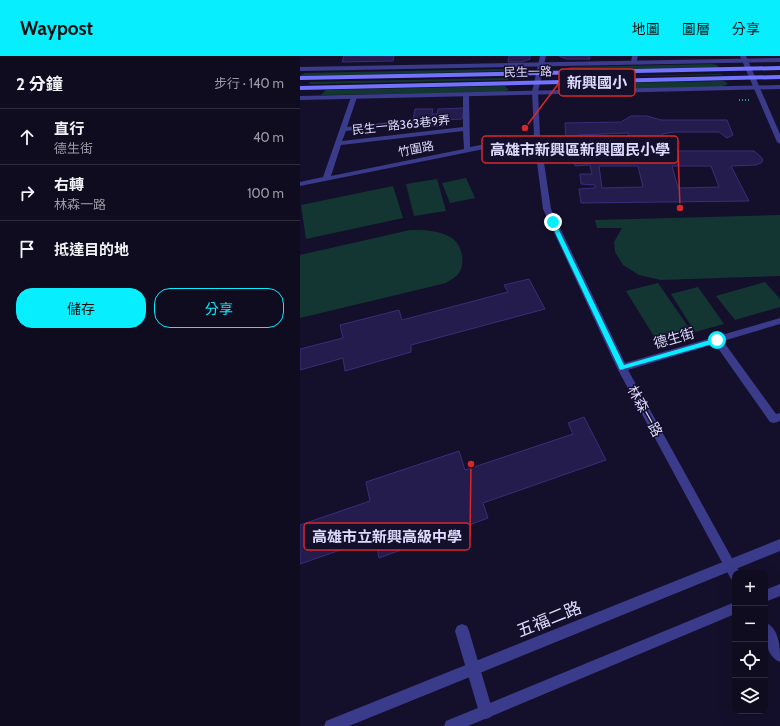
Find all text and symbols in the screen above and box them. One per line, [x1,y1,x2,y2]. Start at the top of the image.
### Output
text: Waypost [20,17,93,40]
text: 地圖 [632,20,660,38]
text: 圖層 [682,20,710,38]
text: 分享 [732,20,760,38]
street label: 民生一路 [504,64,552,79]
callout: 新興國小 [559,69,635,96]
text: 2 分鐘 [16,74,63,94]
text: 新興國小 [567,74,628,92]
text: 步行 · 140 m [214,75,284,91]
street label: 民生一路363巷9弄 [351,112,451,137]
text: 直行 [54,120,84,138]
icon: ahead [16,126,38,148]
text: 40 m [253,129,284,145]
callout: 高雄市新興區新興國民小學 [482,136,678,163]
street label: 竹圍路 [397,138,435,159]
text: 德生街 [54,140,93,156]
text: 高雄市新興區新興國民小學 [490,141,670,159]
text: 右轉 [54,176,84,194]
icon: right [16,182,38,204]
text: 100 m [247,185,284,201]
text: 林森一路 [54,196,106,212]
route end [544,213,562,231]
icon: arrive [16,238,38,260]
text: 抵達目的地 [54,241,129,259]
button: 儲存 [16,288,146,328]
button: 分享 [154,288,284,328]
street label: 德生街 [651,324,697,352]
route start [708,331,726,349]
street label: 林森一路 [624,382,666,440]
callout: 高雄市立新興高級中學 [304,523,470,550]
text: 高雄市立新興高級中學 [312,528,462,546]
map controls [732,570,768,714]
button: + [732,570,768,606]
street label: 五福二路 [514,597,584,641]
button: − [732,606,768,642]
button: locate [732,642,768,678]
button: layers [732,678,768,714]

